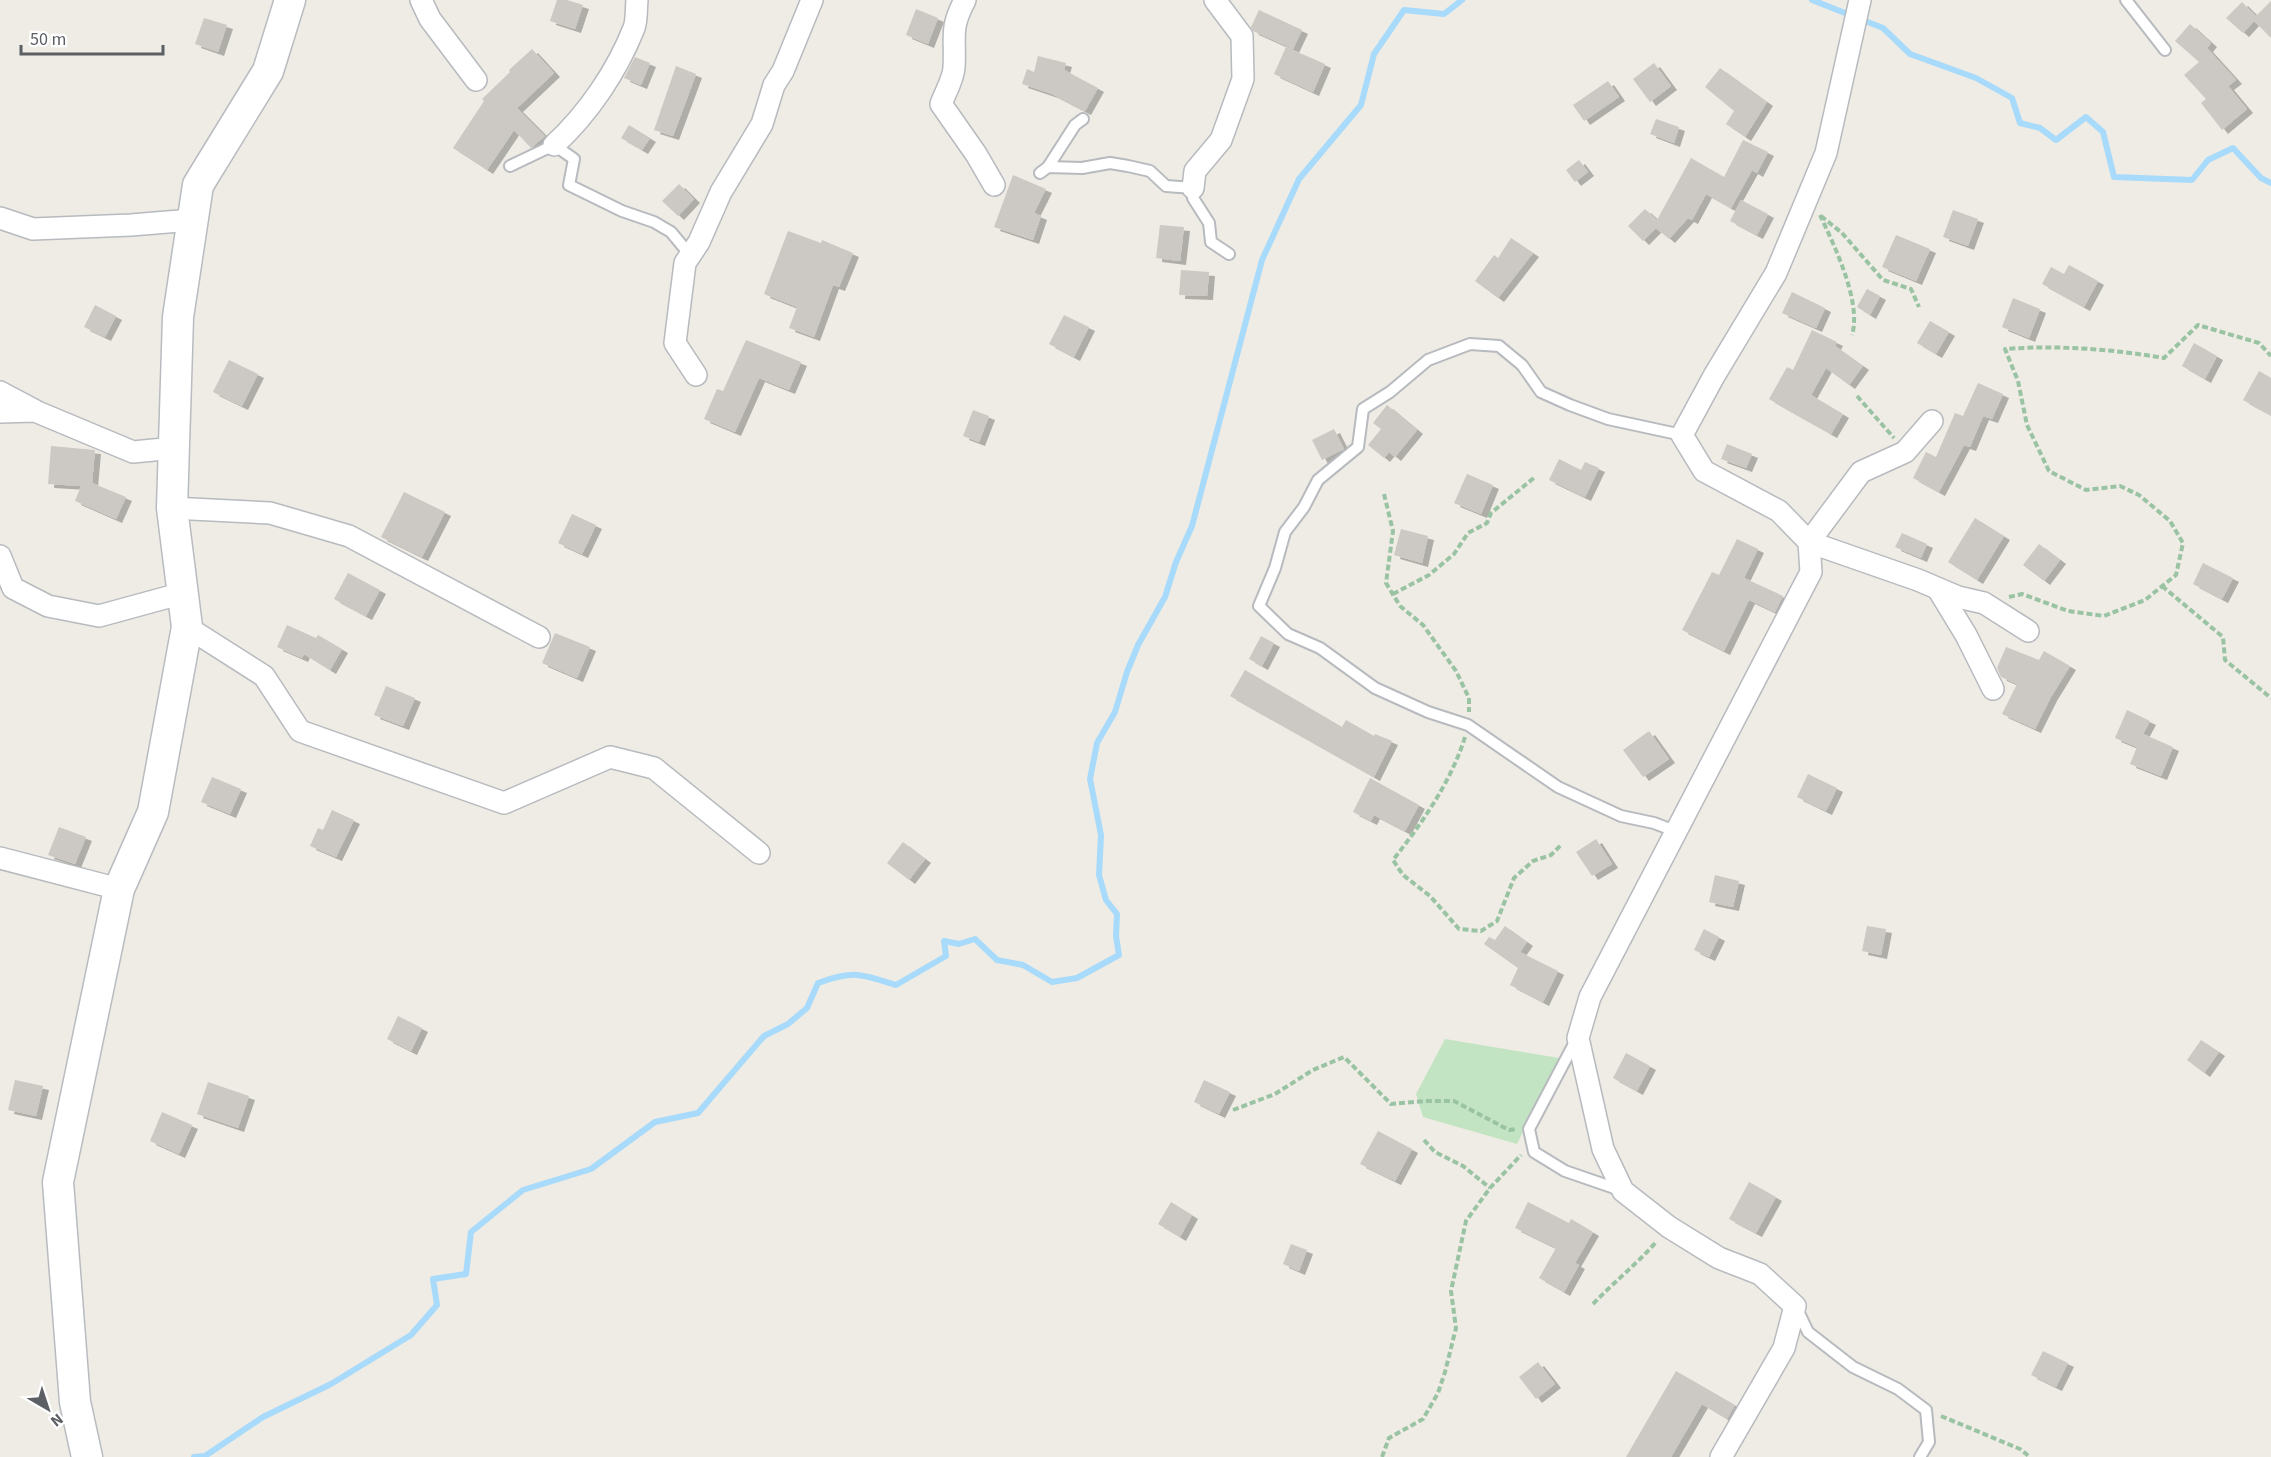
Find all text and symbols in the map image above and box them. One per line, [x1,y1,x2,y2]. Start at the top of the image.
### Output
scale bar [21,18,164,56]
text: 50 m [30,27,66,52]
north arrow [18,1379,78,1439]
text: N [46,1408,68,1432]

